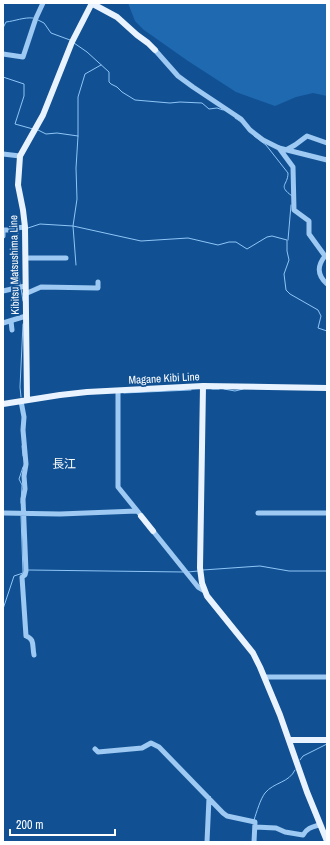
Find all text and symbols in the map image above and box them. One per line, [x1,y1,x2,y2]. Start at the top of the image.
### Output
street label: Kibitsu Matsushima Line [6,215,22,315]
street label: Magane Kibi Line [128,369,200,387]
district label: 長江 [52,456,76,472]
scale bar [10,811,115,837]
text: 200 m [16,817,43,833]

